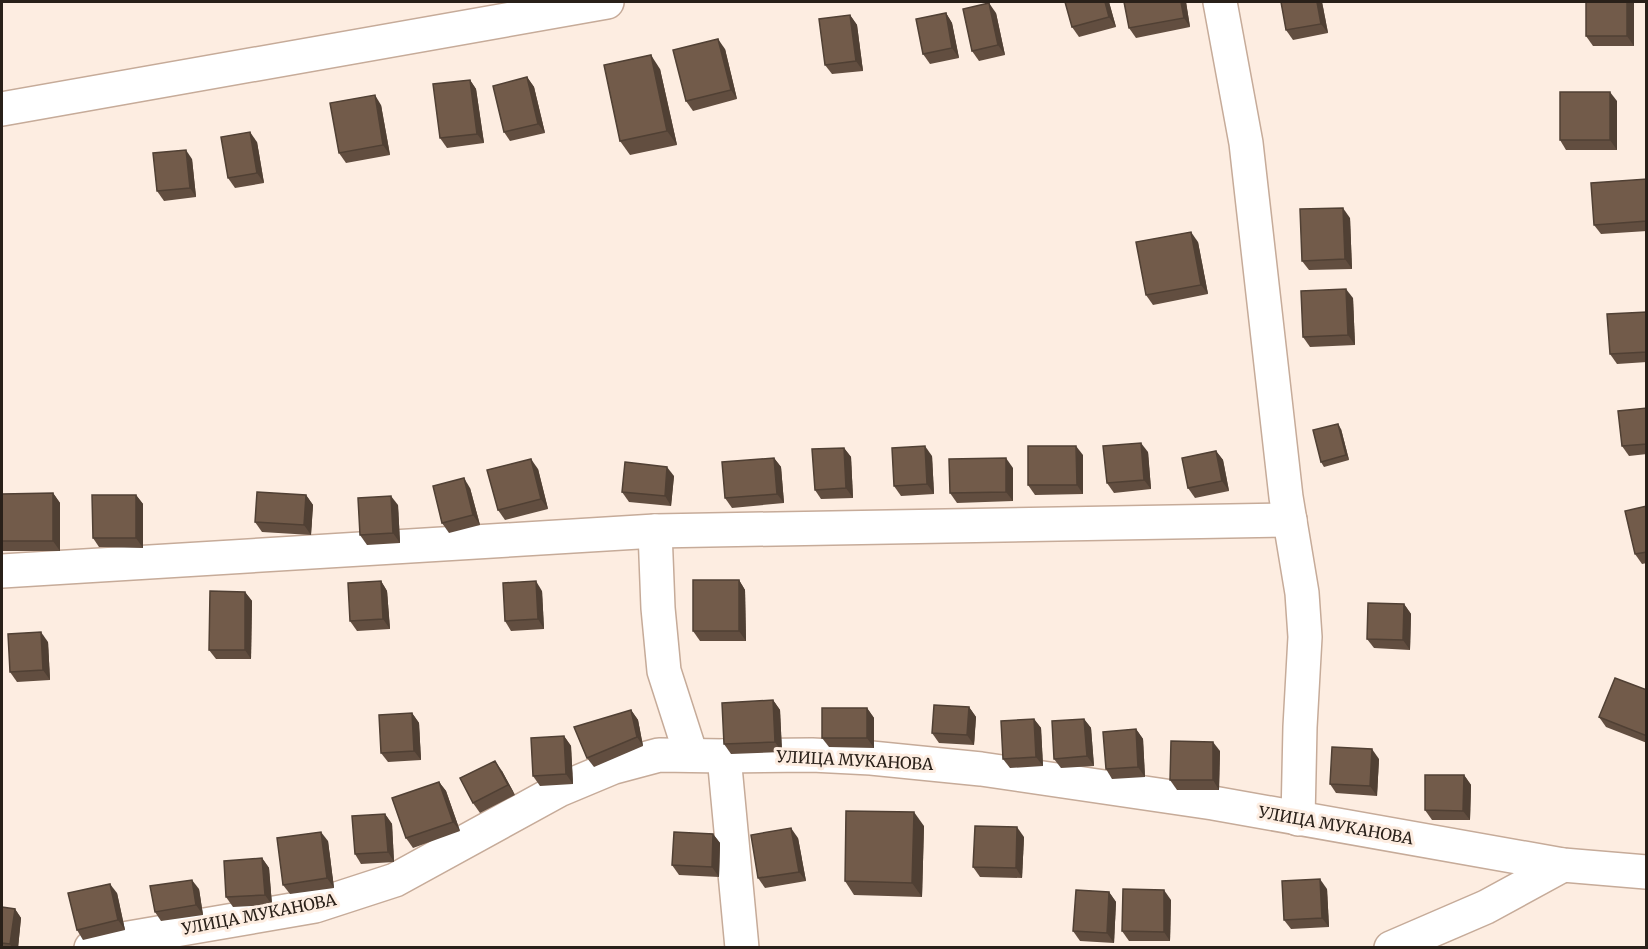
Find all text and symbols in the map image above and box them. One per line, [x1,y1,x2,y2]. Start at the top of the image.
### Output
street label: УЛИЦА МУКАНОВА [775,746,935,774]
street label: УЛИЦА МУКАНОВА [1256,801,1416,849]
street label: УЛИЦА МУКАНОВА [179,889,339,939]

